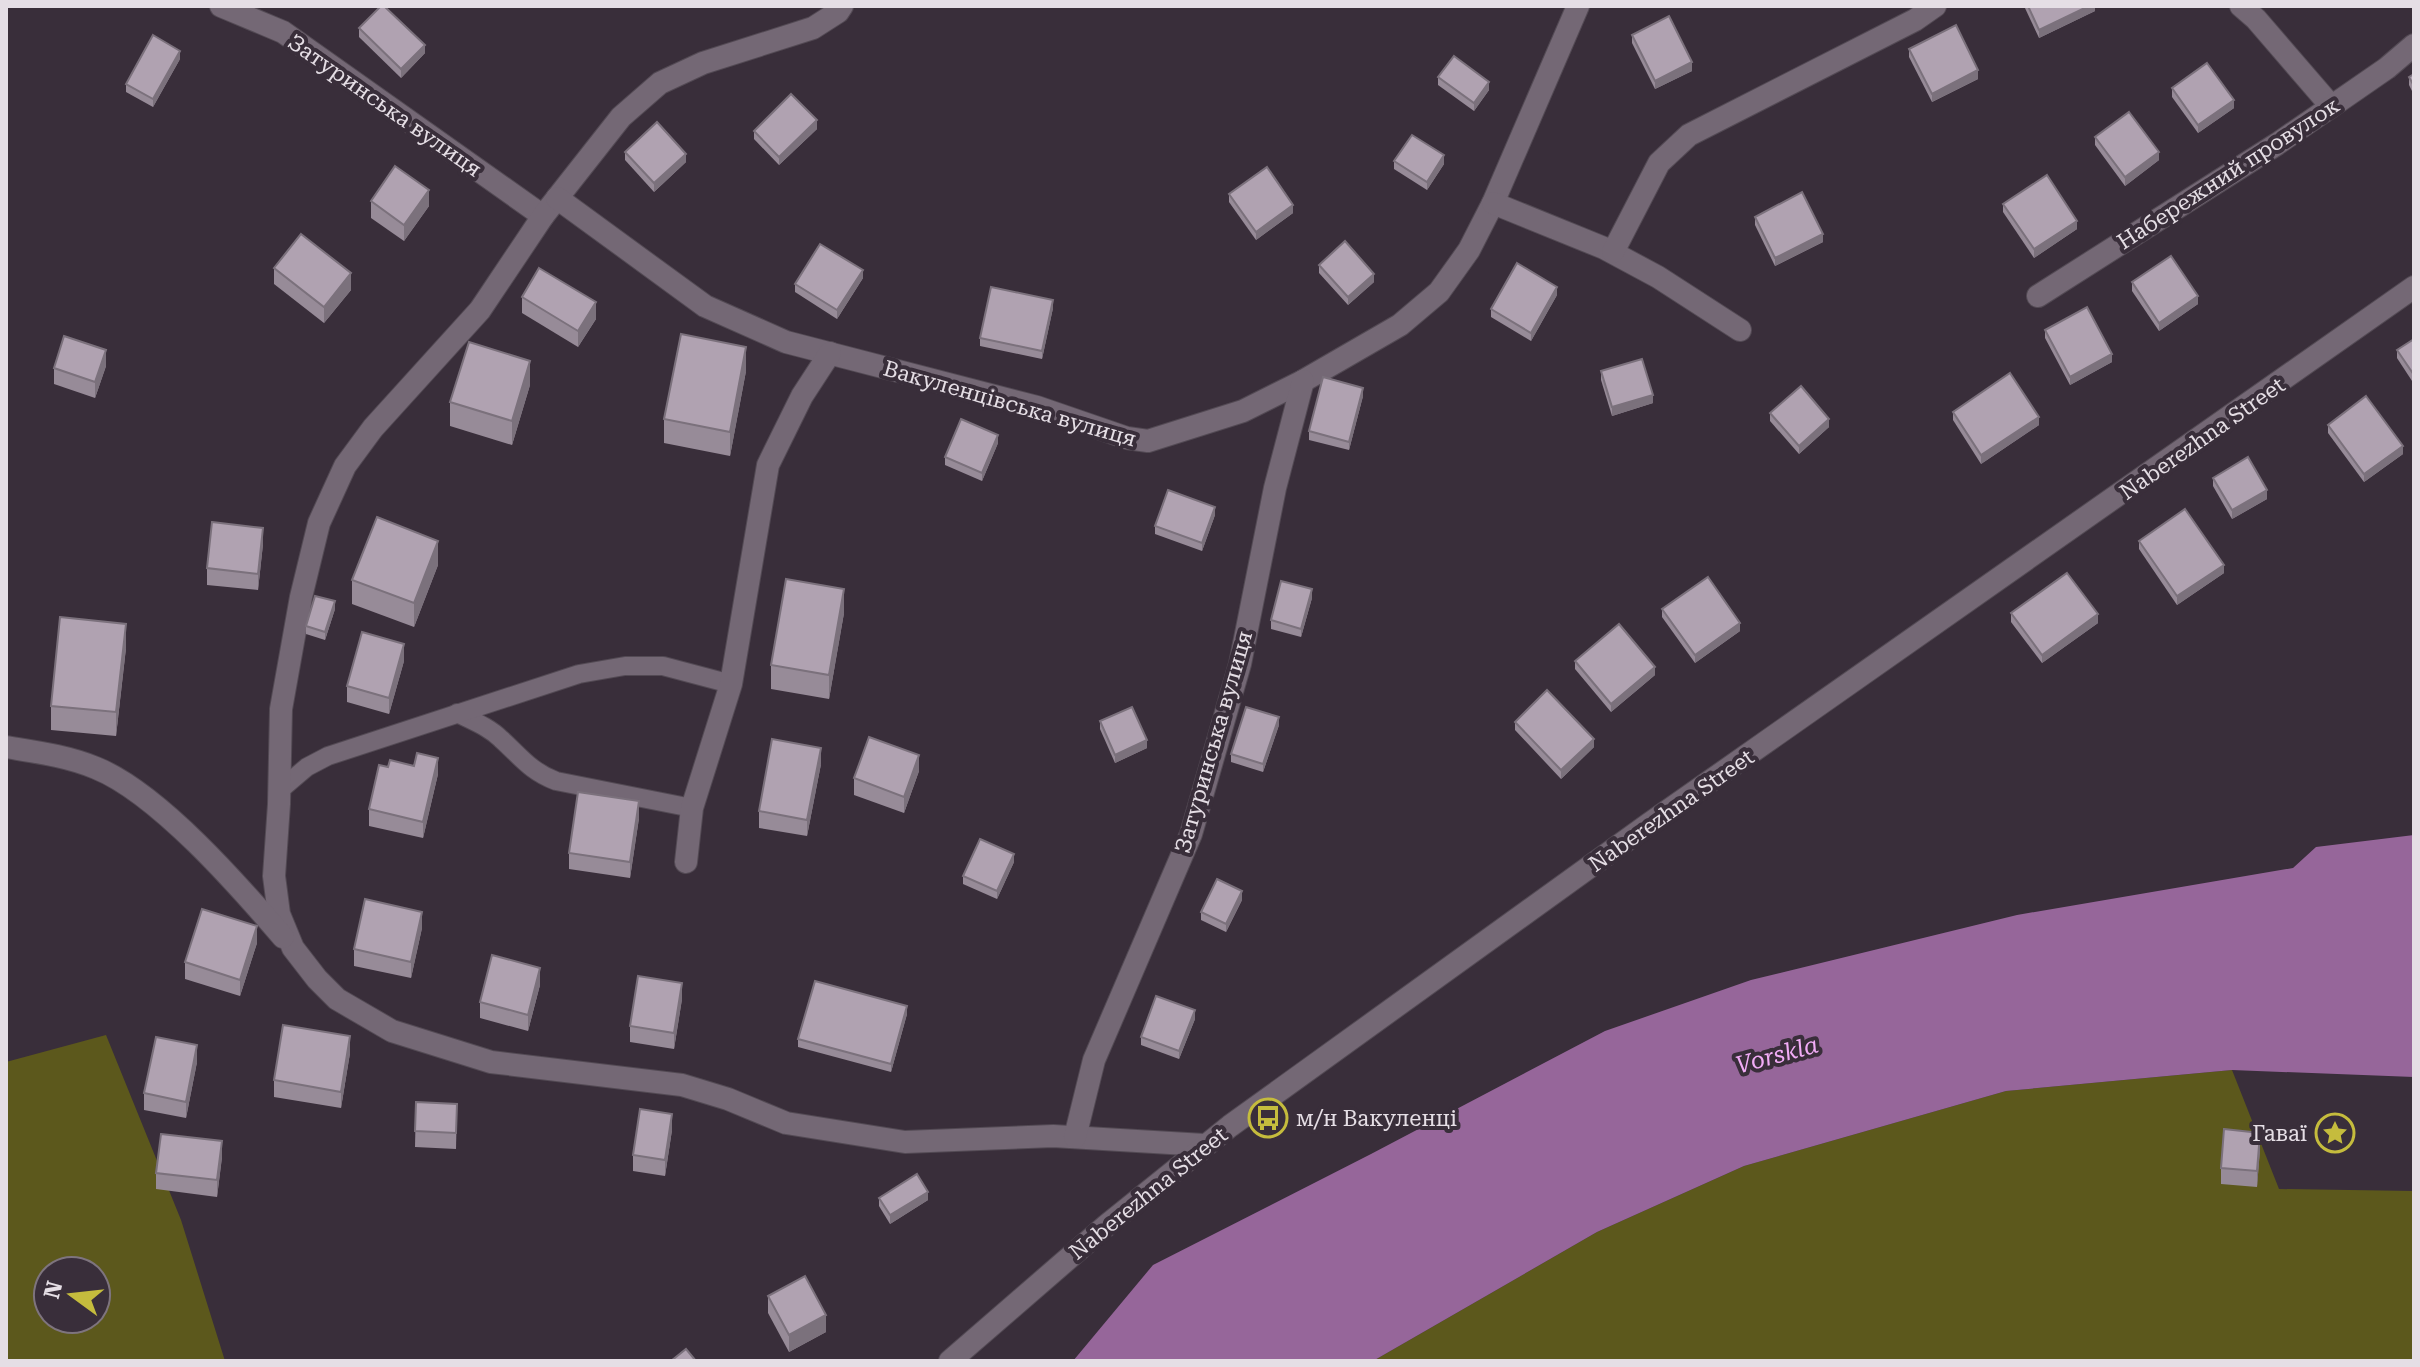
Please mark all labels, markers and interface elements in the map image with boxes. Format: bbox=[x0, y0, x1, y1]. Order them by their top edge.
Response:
street label: Затуринська вулиця bbox=[283, 29, 486, 182]
street label: Набережний провулок bbox=[2113, 92, 2344, 255]
street label: Вакуленцівська вулиця bbox=[881, 355, 1139, 452]
street label: Naberezhna Street bbox=[2115, 372, 2290, 505]
street label: Затуринська вулиця bbox=[1170, 628, 1257, 856]
street label: Naberezhna Street bbox=[1584, 744, 1759, 877]
water label: Vorskla bbox=[1733, 1031, 1821, 1079]
bus stop icon: м/н Вакуленці bbox=[1247, 1097, 1289, 1139]
place label: м/н Вакуленці bbox=[1296, 1106, 1457, 1131]
place icon: Гаваї bbox=[2314, 1112, 2356, 1154]
place label: Гаваї bbox=[2252, 1121, 2307, 1146]
street label: Naberezhna Street bbox=[1064, 1122, 1232, 1265]
north arrow bbox=[32, 1255, 112, 1335]
text: N bbox=[39, 1278, 67, 1301]

